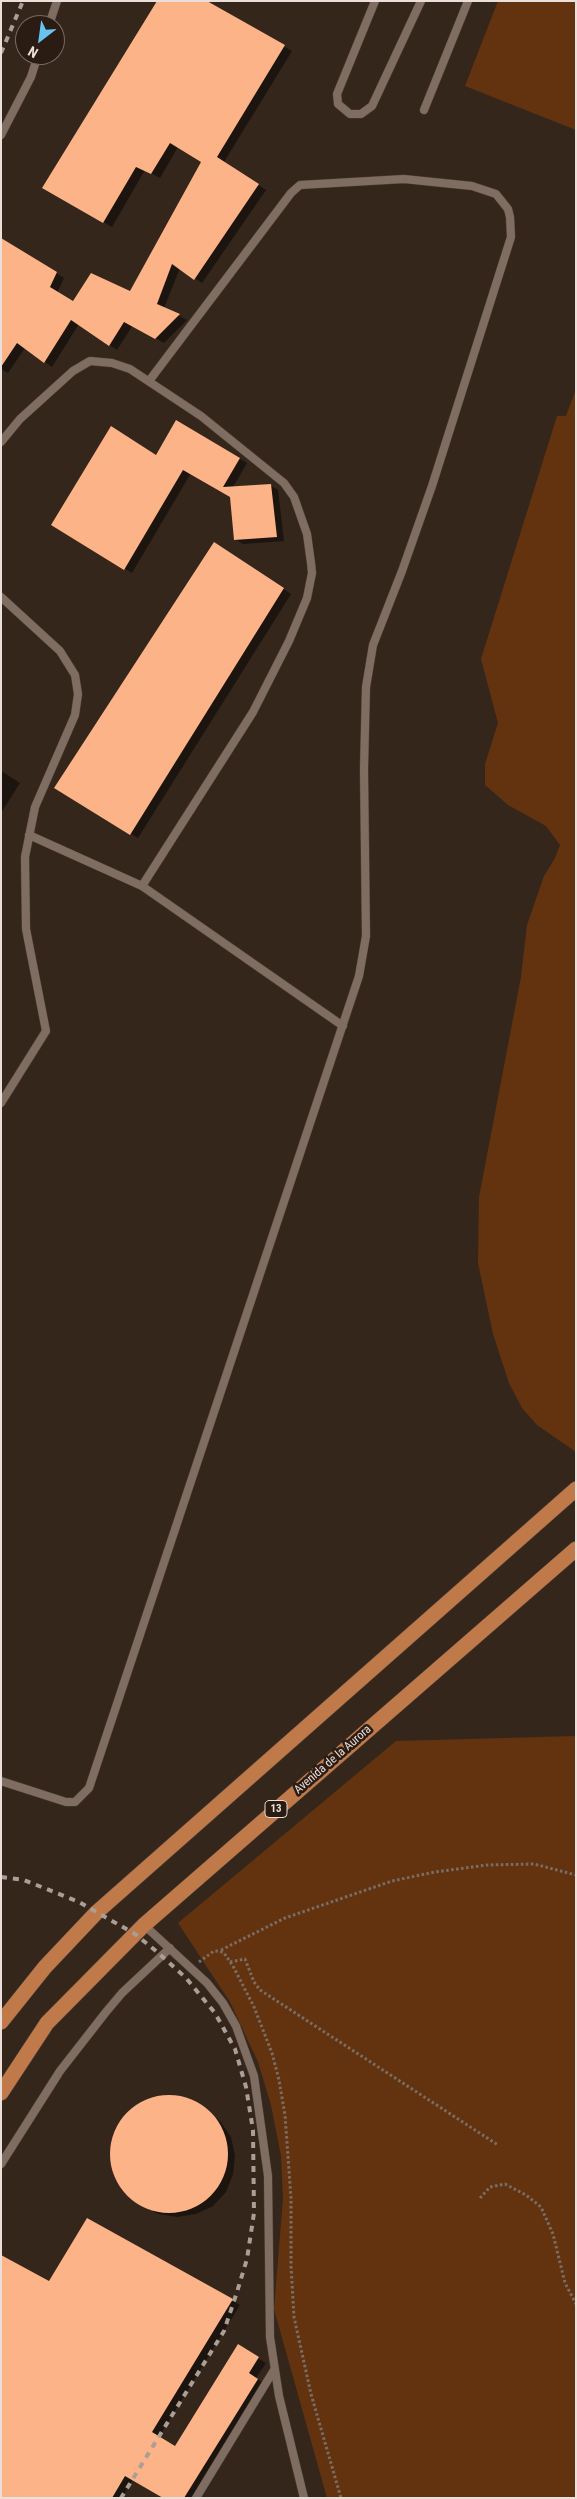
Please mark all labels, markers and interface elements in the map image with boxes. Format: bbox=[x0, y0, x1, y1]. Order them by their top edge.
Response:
north arrow bbox=[15, 15, 65, 65]
text: N bbox=[25, 43, 41, 61]
street label: Avenida de la Aurora bbox=[292, 1723, 374, 1797]
road number: 13 bbox=[265, 1800, 287, 1818]

